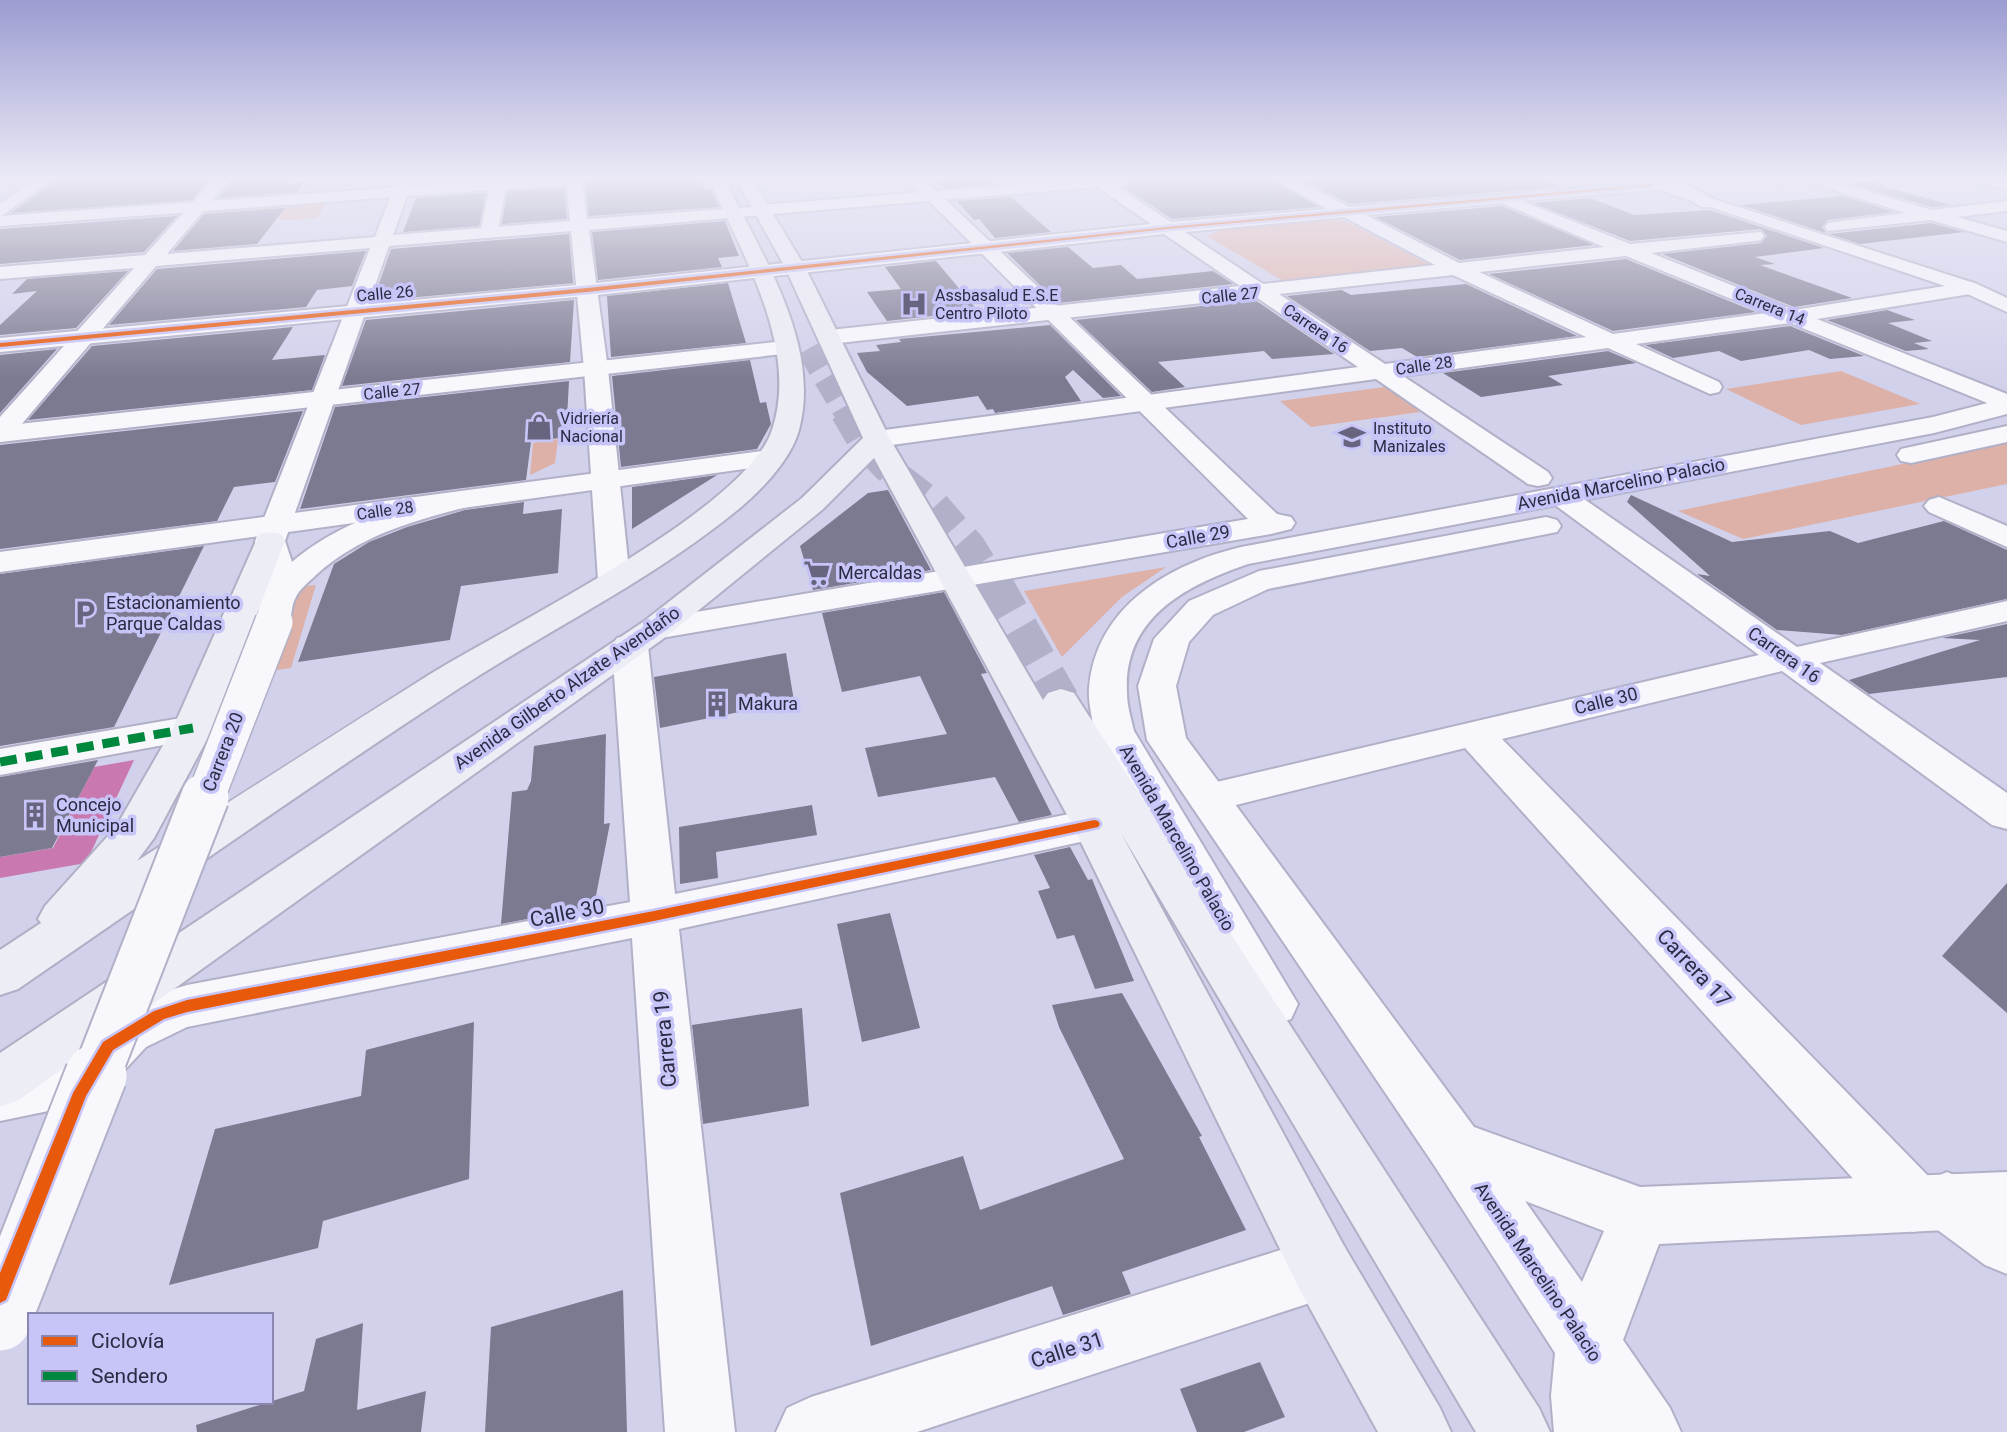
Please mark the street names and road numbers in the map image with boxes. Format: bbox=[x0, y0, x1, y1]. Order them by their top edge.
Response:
street label: Calle 26 bbox=[356, 282, 414, 305]
street label: Calle 27 bbox=[1201, 283, 1260, 308]
street label: Carrera 14 bbox=[1732, 284, 1808, 329]
street label: Carrera 16 bbox=[1280, 300, 1352, 357]
street label: Calle 28 bbox=[1394, 352, 1454, 379]
street label: Calle 27 bbox=[363, 379, 422, 404]
street label: Avenida Marcelino Palacio bbox=[1515, 453, 1727, 514]
street label: Calle 28 bbox=[355, 497, 415, 524]
street label: Calle 29 bbox=[1164, 521, 1232, 552]
street label: Avenida Gilberto Alzate Avendaño bbox=[450, 602, 683, 774]
street label: Carrera 16 bbox=[1744, 622, 1824, 687]
street label: Calle 30 bbox=[1572, 683, 1640, 719]
street label: Carrera 20 bbox=[198, 709, 247, 794]
street label: Avenida Marcelino Palacio bbox=[1116, 741, 1239, 934]
street label: Calle 30 bbox=[528, 894, 606, 932]
street label: Carrera 17 bbox=[1652, 924, 1736, 1012]
street label: Carrera 19 bbox=[649, 990, 681, 1088]
street label: Avenida Marcelino Palacio bbox=[1471, 1178, 1606, 1365]
street label: Calle 31 bbox=[1028, 1327, 1106, 1373]

